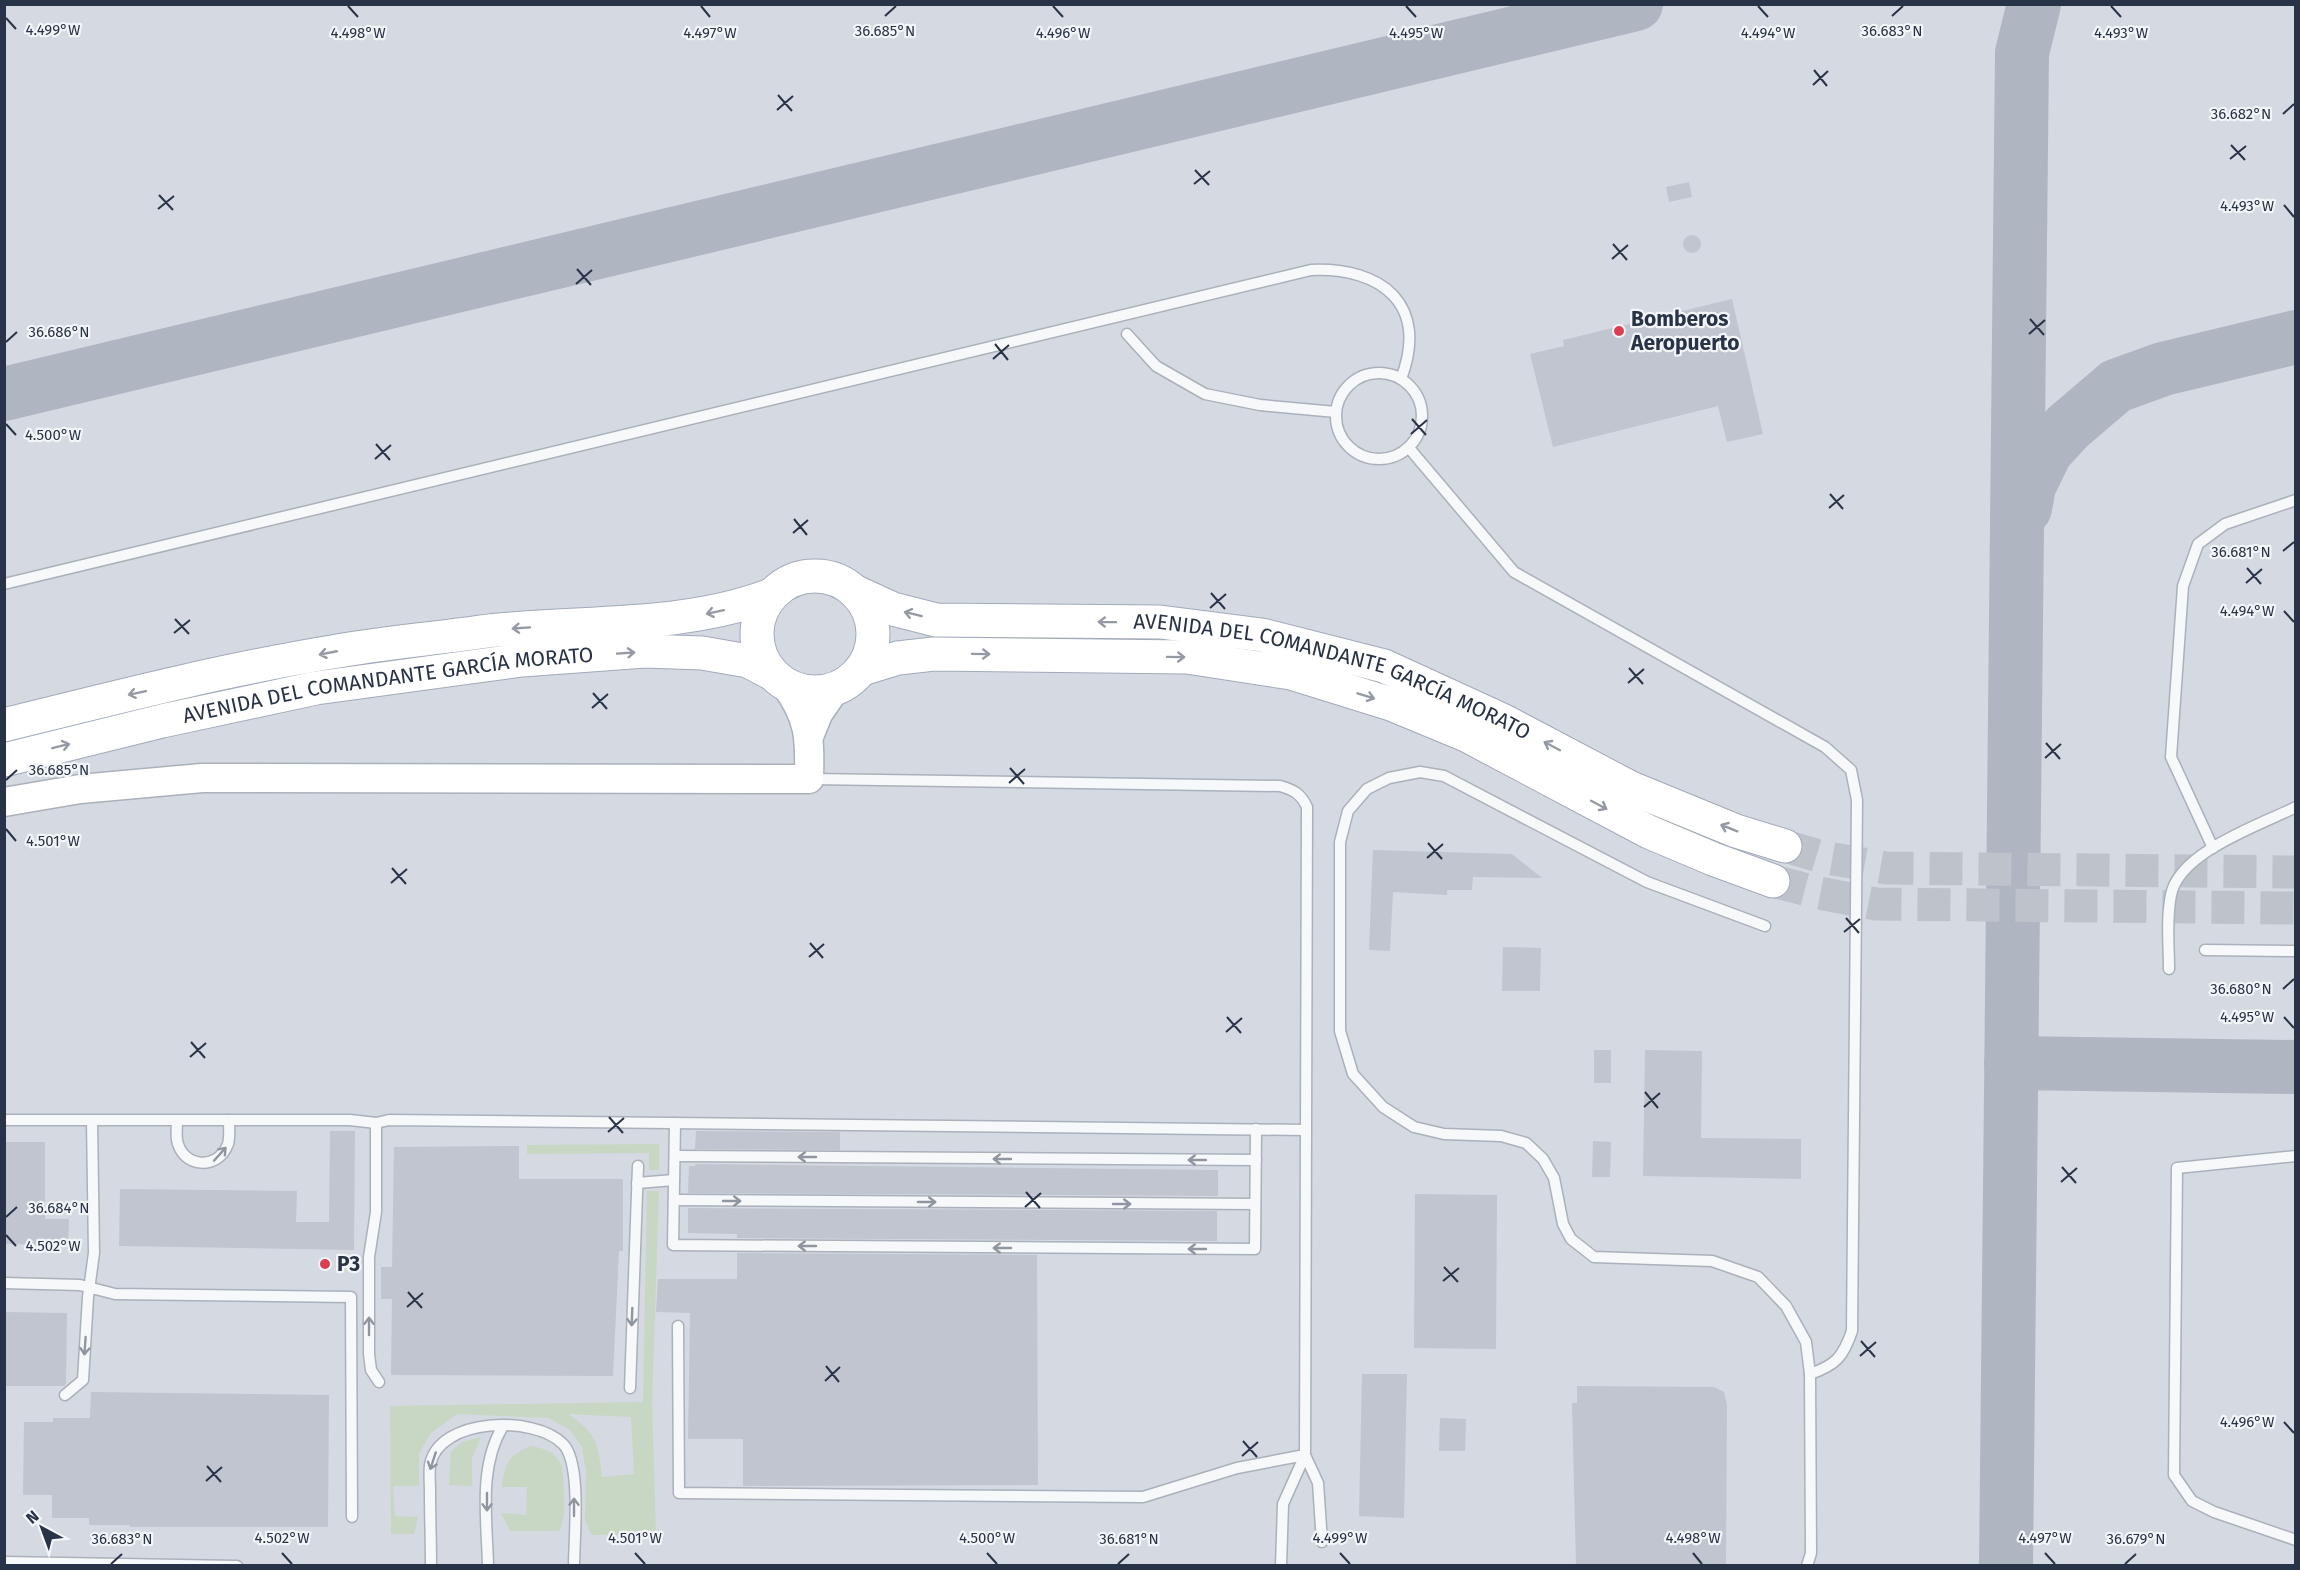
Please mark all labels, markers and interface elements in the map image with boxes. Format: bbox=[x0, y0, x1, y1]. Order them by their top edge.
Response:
text: 4.499°W bbox=[26, 21, 81, 39]
text: 36.685°N bbox=[855, 22, 915, 40]
text: 36.683°N bbox=[1862, 22, 1922, 40]
text: 4.498°W bbox=[330, 24, 386, 42]
text: 4.497°W bbox=[683, 24, 737, 42]
text: 4.496°W bbox=[1036, 24, 1091, 42]
text: 4.495°W bbox=[1389, 24, 1444, 42]
text: 4.494°W bbox=[1741, 24, 1796, 42]
text: 4.493°W bbox=[2094, 24, 2149, 42]
text: 36.682°N bbox=[2211, 105, 2271, 123]
text: 4.493°W bbox=[2220, 197, 2275, 215]
place label: Bomberos Aeropuerto bbox=[1630, 306, 1740, 356]
text: 36.686°N bbox=[28, 323, 90, 341]
marker: Bomberos Aeropuerto bbox=[1612, 324, 1626, 338]
text: 4.500°W bbox=[25, 426, 82, 444]
text: 36.681°N bbox=[2211, 543, 2271, 561]
text: 4.494°W bbox=[2220, 602, 2275, 620]
one-way arrow bbox=[706, 606, 725, 618]
one-way arrow bbox=[904, 608, 923, 620]
street label: AVENIDA DEL COMANDANTE GARCÍA MORATO bbox=[1133, 609, 1535, 746]
one-way arrow bbox=[1098, 616, 1118, 628]
one-way arrow bbox=[511, 622, 531, 633]
street label: AVENIDA DEL COMANDANTE GARCÍA MORATO bbox=[180, 642, 594, 729]
one-way arrow bbox=[615, 647, 635, 658]
one-way arrow bbox=[318, 648, 338, 659]
one-way arrow bbox=[971, 649, 991, 660]
one-way arrow bbox=[1166, 651, 1186, 663]
one-way arrow bbox=[127, 688, 147, 699]
one-way arrow bbox=[1356, 691, 1375, 702]
one-way arrow bbox=[51, 739, 70, 751]
one-way arrow bbox=[1544, 740, 1561, 752]
text: 36.685°N bbox=[29, 761, 89, 779]
one-way arrow bbox=[1590, 800, 1608, 812]
one-way arrow bbox=[1720, 821, 1739, 832]
text: 4.501°W bbox=[26, 832, 81, 850]
text: 36.680°N bbox=[2210, 980, 2272, 998]
text: 4.495°W bbox=[2220, 1008, 2275, 1026]
one-way arrow bbox=[213, 1147, 227, 1162]
one-way arrow bbox=[798, 1151, 818, 1163]
one-way arrow bbox=[993, 1153, 1013, 1165]
one-way arrow bbox=[1188, 1154, 1208, 1166]
one-way arrow bbox=[722, 1195, 742, 1207]
one-way arrow bbox=[917, 1196, 937, 1208]
one-way arrow bbox=[1112, 1198, 1132, 1209]
text: 36.684°N bbox=[28, 1199, 90, 1217]
text: 4.502°W bbox=[25, 1237, 81, 1255]
one-way arrow bbox=[797, 1240, 817, 1252]
one-way arrow bbox=[992, 1242, 1012, 1254]
one-way arrow bbox=[1187, 1243, 1207, 1255]
place label: P3 bbox=[337, 1251, 360, 1277]
marker: P3 bbox=[318, 1257, 332, 1271]
one-way arrow bbox=[627, 1307, 638, 1327]
one-way arrow bbox=[363, 1316, 375, 1336]
one-way arrow bbox=[80, 1335, 91, 1355]
text: 4.496°W bbox=[2220, 1413, 2275, 1431]
one-way arrow bbox=[427, 1451, 438, 1470]
one-way arrow bbox=[481, 1492, 493, 1512]
north arrow bbox=[12, 1498, 72, 1558]
one-way arrow bbox=[568, 1498, 580, 1518]
text: N bbox=[22, 1506, 43, 1528]
text: 4.502°W bbox=[254, 1529, 310, 1547]
text: 4.501°W bbox=[608, 1529, 663, 1547]
text: 4.500°W bbox=[959, 1529, 1016, 1547]
text: 4.499°W bbox=[1313, 1529, 1368, 1547]
text: 4.498°W bbox=[1665, 1529, 1721, 1547]
text: 4.497°W bbox=[2018, 1529, 2072, 1547]
text: 36.683°N bbox=[92, 1530, 152, 1548]
text: 36.681°N bbox=[1099, 1530, 1159, 1548]
text: 36.679°N bbox=[2107, 1530, 2165, 1548]

